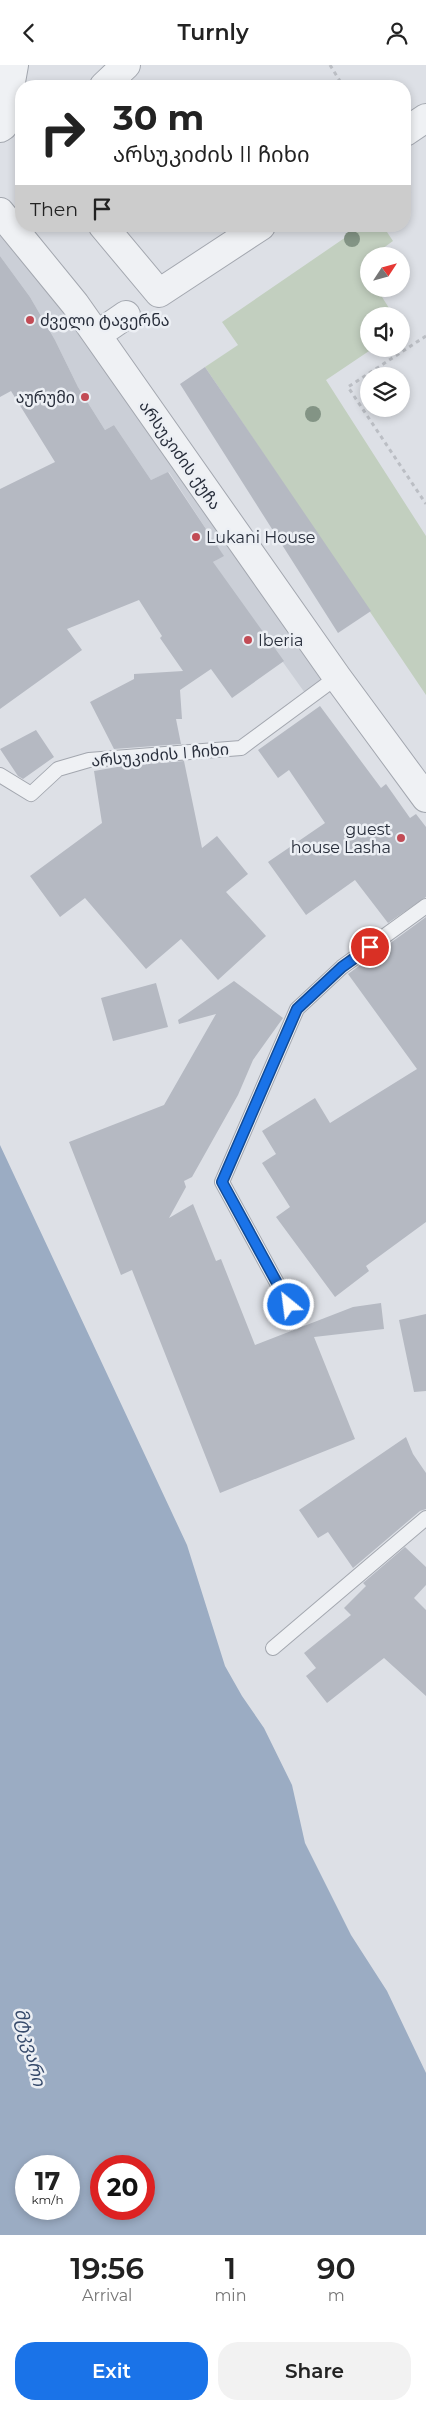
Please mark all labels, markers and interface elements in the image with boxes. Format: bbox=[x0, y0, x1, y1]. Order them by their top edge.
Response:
icon: back bbox=[15, 19, 43, 47]
text: Turnly bbox=[177, 19, 249, 46]
icon: person bbox=[383, 19, 411, 47]
text: 30 m bbox=[113, 96, 204, 139]
icon: right bbox=[30, 100, 95, 165]
text: არსუკიძის II ჩიხი bbox=[113, 141, 310, 168]
icon: arrive bbox=[88, 195, 116, 223]
text: Then bbox=[30, 198, 78, 221]
north arrow bbox=[360, 247, 410, 297]
map controls bbox=[360, 247, 410, 417]
button: sound bbox=[360, 307, 410, 357]
place label: ძველი ტავერნა bbox=[40, 311, 170, 331]
marker: ძველი ტავერნა bbox=[24, 314, 36, 326]
button: layers bbox=[360, 367, 410, 417]
place label: აურუმი bbox=[16, 388, 75, 407]
marker: აურუმი bbox=[79, 391, 91, 403]
street label: არსუკიძის ქუჩა bbox=[135, 397, 225, 513]
place label: Lukani House bbox=[206, 528, 315, 547]
marker: Lukani House bbox=[190, 531, 202, 543]
place label: Iberia bbox=[258, 631, 303, 650]
marker: Iberia bbox=[242, 634, 254, 646]
street label: არსუკიძის I ჩიხი bbox=[90, 740, 230, 770]
place label: guest house Lasha bbox=[291, 820, 391, 857]
marker: guest house Lasha bbox=[395, 832, 407, 844]
pin bbox=[349, 926, 391, 968]
icon: arrive bbox=[356, 933, 384, 961]
position arrow bbox=[262, 1278, 314, 1330]
water label: მტკვარი bbox=[10, 2006, 50, 2089]
speed limit sign: 20 bbox=[90, 2155, 155, 2220]
text: 17 bbox=[35, 2166, 60, 2196]
text: km/h bbox=[31, 2192, 64, 2207]
text: 19:56 bbox=[70, 2250, 144, 2287]
text: 1 bbox=[225, 2250, 236, 2287]
text: 90 bbox=[317, 2250, 356, 2287]
text: Arrival bbox=[82, 2286, 132, 2305]
text: min bbox=[214, 2286, 247, 2305]
text: m bbox=[328, 2286, 345, 2305]
button: Exit bbox=[15, 2342, 208, 2400]
button: Share bbox=[218, 2342, 411, 2400]

